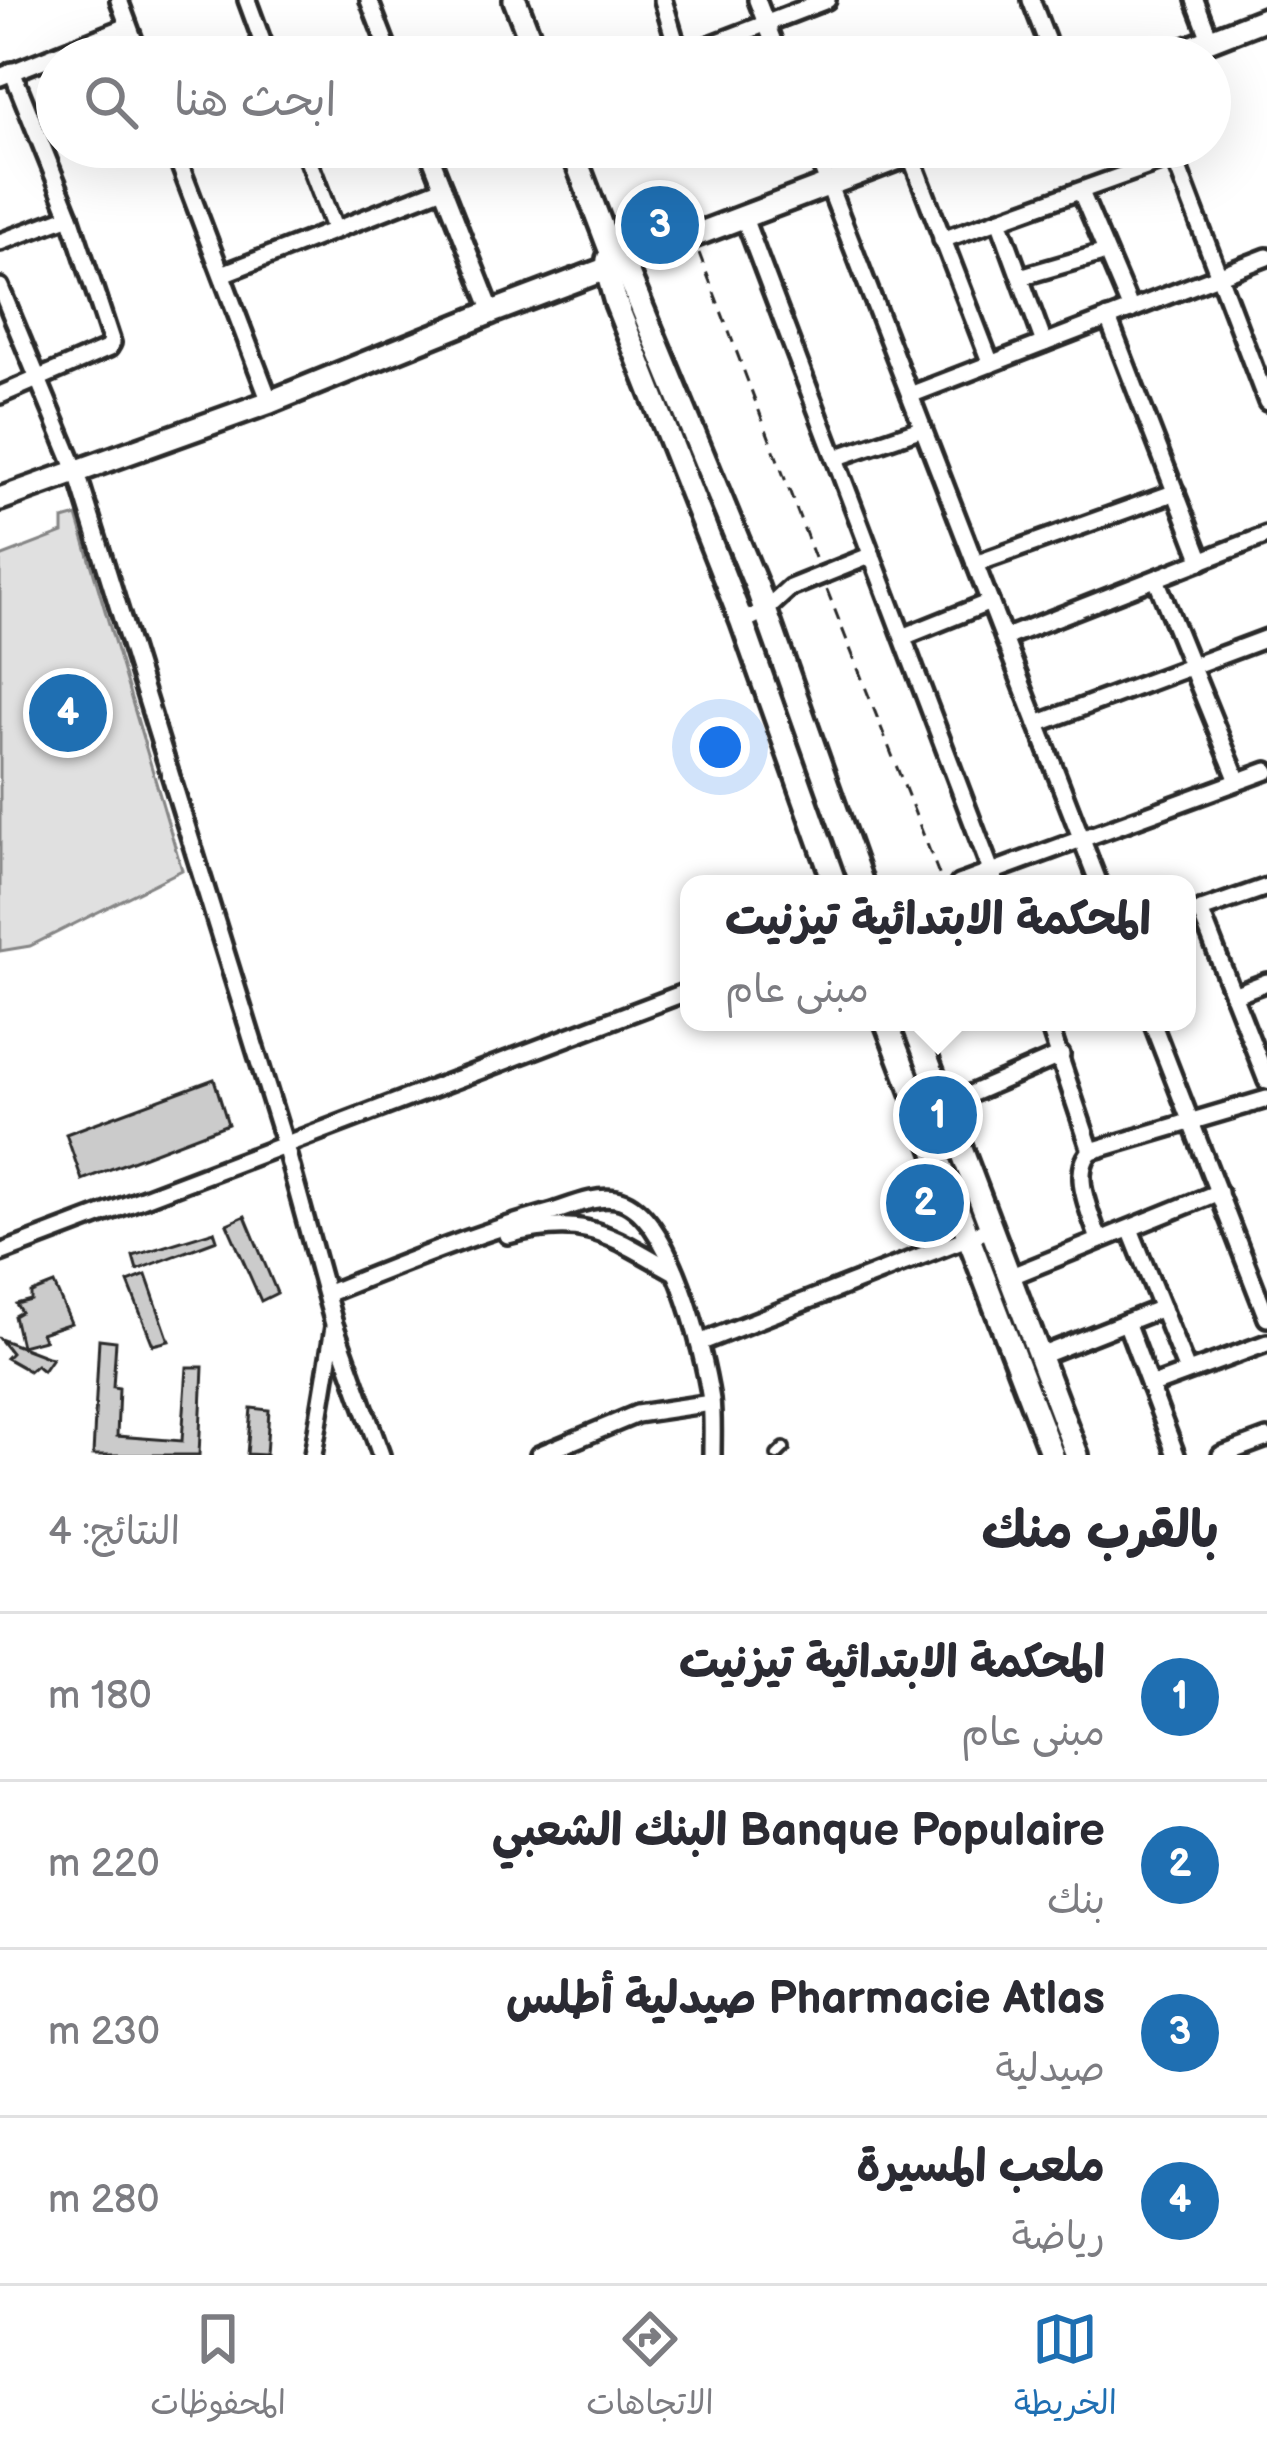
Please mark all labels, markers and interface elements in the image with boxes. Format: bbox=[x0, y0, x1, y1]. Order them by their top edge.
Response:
search box bbox=[36, 36, 1231, 168]
icon: search bbox=[78, 69, 144, 135]
text: ابحث هنا bbox=[174, 74, 337, 129]
pin: 3 bbox=[621, 180, 699, 270]
pin: 4 bbox=[29, 668, 107, 758]
your location bbox=[690, 717, 750, 777]
popup bbox=[680, 875, 1196, 1031]
text: المحكمة الابتدائية تيزنيت bbox=[725, 893, 1151, 948]
text: مبنى عام bbox=[725, 967, 869, 1014]
pin: 1 bbox=[899, 1070, 977, 1160]
pin: 2 bbox=[886, 1158, 964, 1248]
text: بالقرب منك bbox=[982, 1501, 1219, 1562]
text: النتائج: 4 bbox=[48, 1509, 180, 1556]
text: المحكمة الابتدائية تيزنيت bbox=[679, 1636, 1105, 1691]
text: 180 m bbox=[48, 1673, 152, 1720]
text: 1 bbox=[1172, 1673, 1188, 1720]
text: مبنى عام bbox=[961, 1710, 1105, 1757]
text: Banque Populaire البنك الشعبي bbox=[492, 1804, 1105, 1859]
text: 220 m bbox=[48, 1841, 160, 1888]
text: 2 bbox=[1168, 1841, 1192, 1888]
text: بنك bbox=[1047, 1878, 1105, 1925]
text: Pharmacie Atlas صيدلية أطلس bbox=[506, 1972, 1105, 2027]
text: 230 m bbox=[48, 2009, 160, 2056]
text: 3 bbox=[1169, 2009, 1191, 2056]
text: صيدلية bbox=[995, 2046, 1105, 2093]
text: ملعب المسيرة bbox=[856, 2140, 1105, 2195]
text: 280 m bbox=[48, 2177, 159, 2224]
text: 4 bbox=[1169, 2177, 1192, 2224]
text: رياضة bbox=[1012, 2214, 1105, 2261]
tab: المحفوظات bbox=[150, 2306, 286, 2432]
tab: الاتجاهات bbox=[586, 2306, 714, 2432]
tab: الخريطة bbox=[1014, 2306, 1117, 2432]

